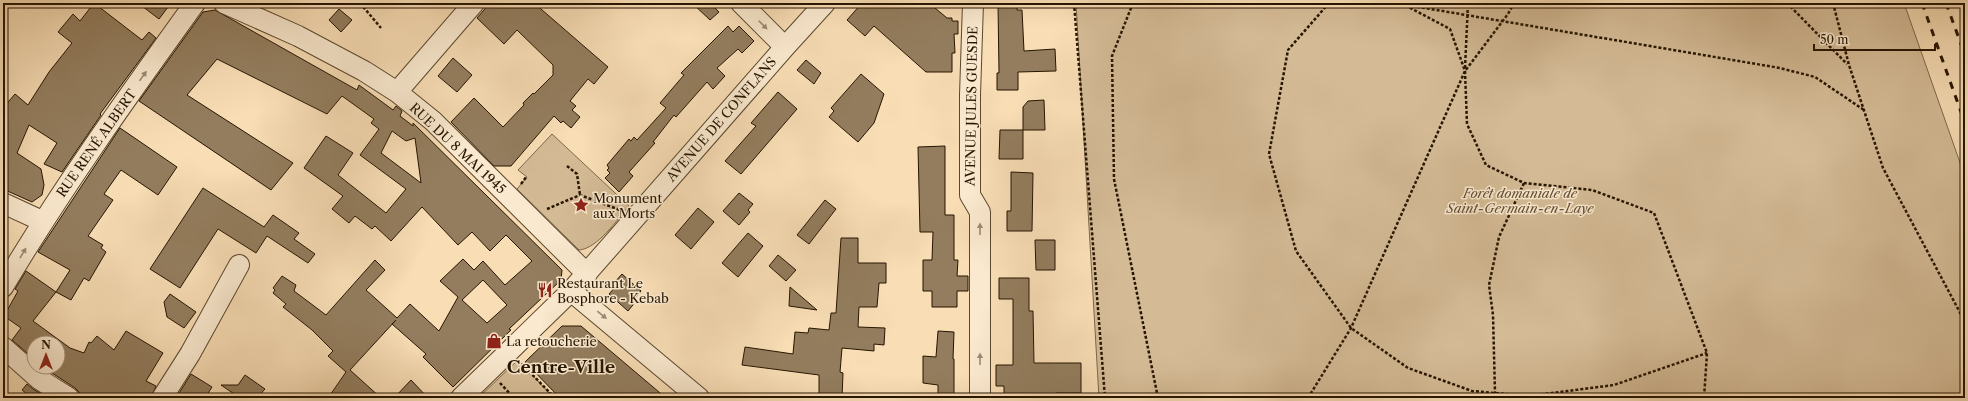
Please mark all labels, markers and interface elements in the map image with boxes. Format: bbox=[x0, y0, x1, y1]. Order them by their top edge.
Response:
one-way arrow bbox=[758, 20, 768, 30]
street label: AVENUE JULES GUESDE bbox=[962, 26, 980, 187]
scale bar bbox=[1814, 26, 1935, 52]
text: 50 m bbox=[1820, 32, 1849, 47]
street label: AVENUE DE CONFLANS bbox=[662, 53, 779, 185]
one-way arrow bbox=[138, 70, 147, 81]
street label: RUE RENÉ ALBERT bbox=[53, 86, 139, 200]
street label: RUE DU 8 MAI 1945 bbox=[407, 99, 509, 197]
park label: Forêt domaniale de Saint-Germain-en-Laye bbox=[1445, 185, 1594, 216]
place label: Monument aux Morts bbox=[593, 190, 662, 221]
place icon: Monument aux Morts bbox=[572, 196, 590, 214]
one-way arrow bbox=[977, 222, 983, 235]
one-way arrow bbox=[19, 248, 27, 258]
place label: Restaurant Le Bosphore - Kebab bbox=[557, 275, 669, 306]
restaurant icon: Restaurant Le Bosphore - Kebab bbox=[536, 281, 554, 299]
one-way arrow bbox=[596, 311, 607, 320]
shop icon: La retoucherie bbox=[485, 332, 503, 350]
place label: La retoucherie bbox=[506, 333, 597, 349]
north arrow bbox=[26, 335, 66, 375]
text: N bbox=[41, 338, 51, 352]
one-way arrow bbox=[977, 352, 983, 365]
district label: Centre-Ville bbox=[507, 357, 615, 377]

